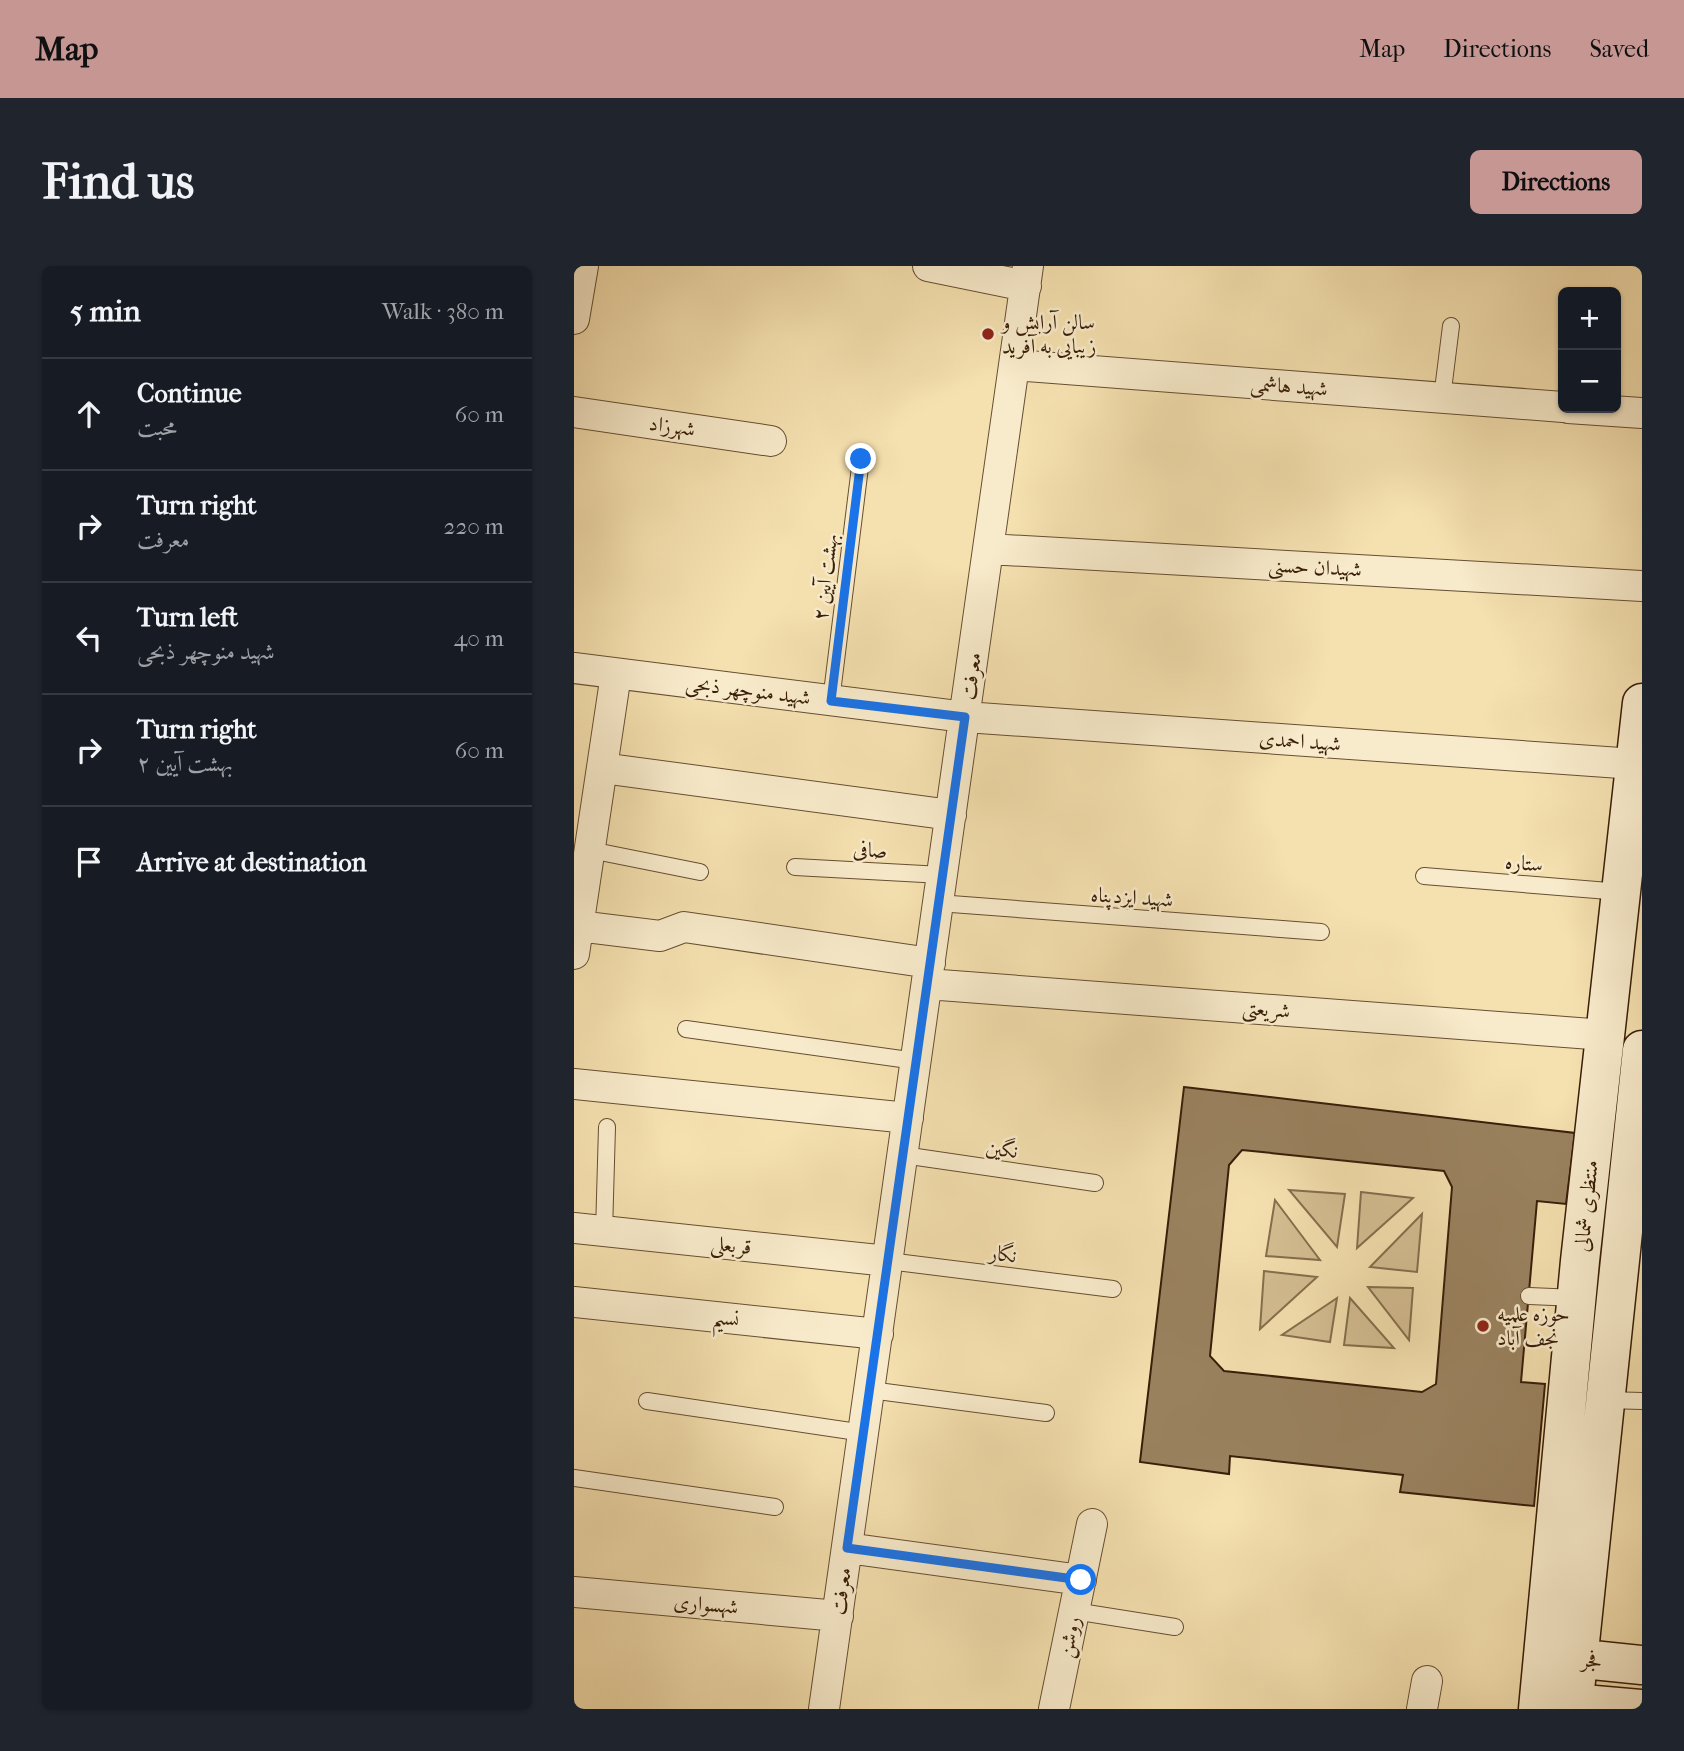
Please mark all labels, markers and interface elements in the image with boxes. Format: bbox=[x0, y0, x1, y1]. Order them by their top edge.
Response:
text: Map bbox=[35, 30, 98, 69]
text: Map bbox=[1359, 35, 1405, 63]
text: Directions bbox=[1443, 35, 1551, 63]
text: Saved bbox=[1589, 35, 1649, 63]
button: Directions bbox=[1470, 150, 1642, 214]
text: Find us bbox=[42, 153, 194, 211]
map controls bbox=[1558, 287, 1621, 413]
button: + bbox=[1558, 287, 1621, 350]
text: 5 min bbox=[70, 294, 141, 329]
text: Walk · 380 m bbox=[382, 298, 504, 325]
place label: سالن آرایش و زیبایی به آفرید bbox=[1000, 309, 1096, 360]
marker: سالن آرایش و زیبایی به آفرید bbox=[980, 326, 996, 342]
button: − bbox=[1558, 350, 1621, 413]
street label: شهید هاشمی bbox=[1249, 371, 1329, 403]
text: Continue bbox=[137, 378, 242, 409]
icon: ahead bbox=[70, 395, 108, 433]
text: 60 m bbox=[455, 401, 504, 428]
street label: شهرزاد bbox=[647, 411, 697, 443]
text: محبت bbox=[137, 414, 177, 441]
route end bbox=[845, 443, 876, 474]
text: Turn right bbox=[137, 490, 257, 521]
icon: right bbox=[70, 507, 108, 545]
text: 220 m bbox=[444, 513, 504, 540]
text: معرفت bbox=[137, 526, 189, 553]
street label: بهشت آیین ۲ bbox=[807, 532, 844, 622]
street label: شهیدان حسنی bbox=[1267, 553, 1363, 584]
text: Turn left bbox=[137, 602, 238, 633]
icon: left bbox=[70, 619, 108, 657]
text: 40 m bbox=[454, 625, 504, 652]
text: شهید منوچهر ذبحی bbox=[137, 638, 275, 665]
street label: معرفت bbox=[956, 651, 987, 701]
street label: شهید منوچهر ذبحی bbox=[684, 670, 812, 712]
text: Turn right bbox=[137, 714, 257, 745]
street label: شهید احمدی bbox=[1258, 726, 1342, 758]
icon: right bbox=[70, 731, 108, 769]
text: 60 m bbox=[455, 737, 504, 764]
text: بهشت آیین ۲ bbox=[137, 750, 233, 777]
street label: صافی bbox=[852, 837, 888, 863]
icon: arrive bbox=[70, 843, 108, 881]
text: Arrive at destination bbox=[137, 847, 367, 878]
street label: ستاره bbox=[1504, 849, 1544, 877]
street label: شهید ایزدپناه bbox=[1090, 882, 1174, 915]
street label: شریعتی bbox=[1241, 995, 1291, 1026]
street label: نگین bbox=[984, 1134, 1020, 1163]
street label: منتظری شمالی bbox=[1569, 1159, 1604, 1253]
street label: قربعلی bbox=[709, 1231, 753, 1263]
street label: نگار bbox=[986, 1239, 1018, 1268]
place label: حوزه علمیه نجف آباد bbox=[1497, 1302, 1570, 1351]
street label: نسیم bbox=[711, 1305, 741, 1340]
marker: حوزه علمیه نجف آباد bbox=[1475, 1318, 1491, 1334]
route start bbox=[1065, 1564, 1096, 1595]
street label: معرفت bbox=[826, 1566, 857, 1616]
street label: شهسواری bbox=[672, 1589, 739, 1621]
street label: روشن bbox=[1053, 1614, 1087, 1660]
street label: فجر bbox=[1578, 1647, 1603, 1674]

